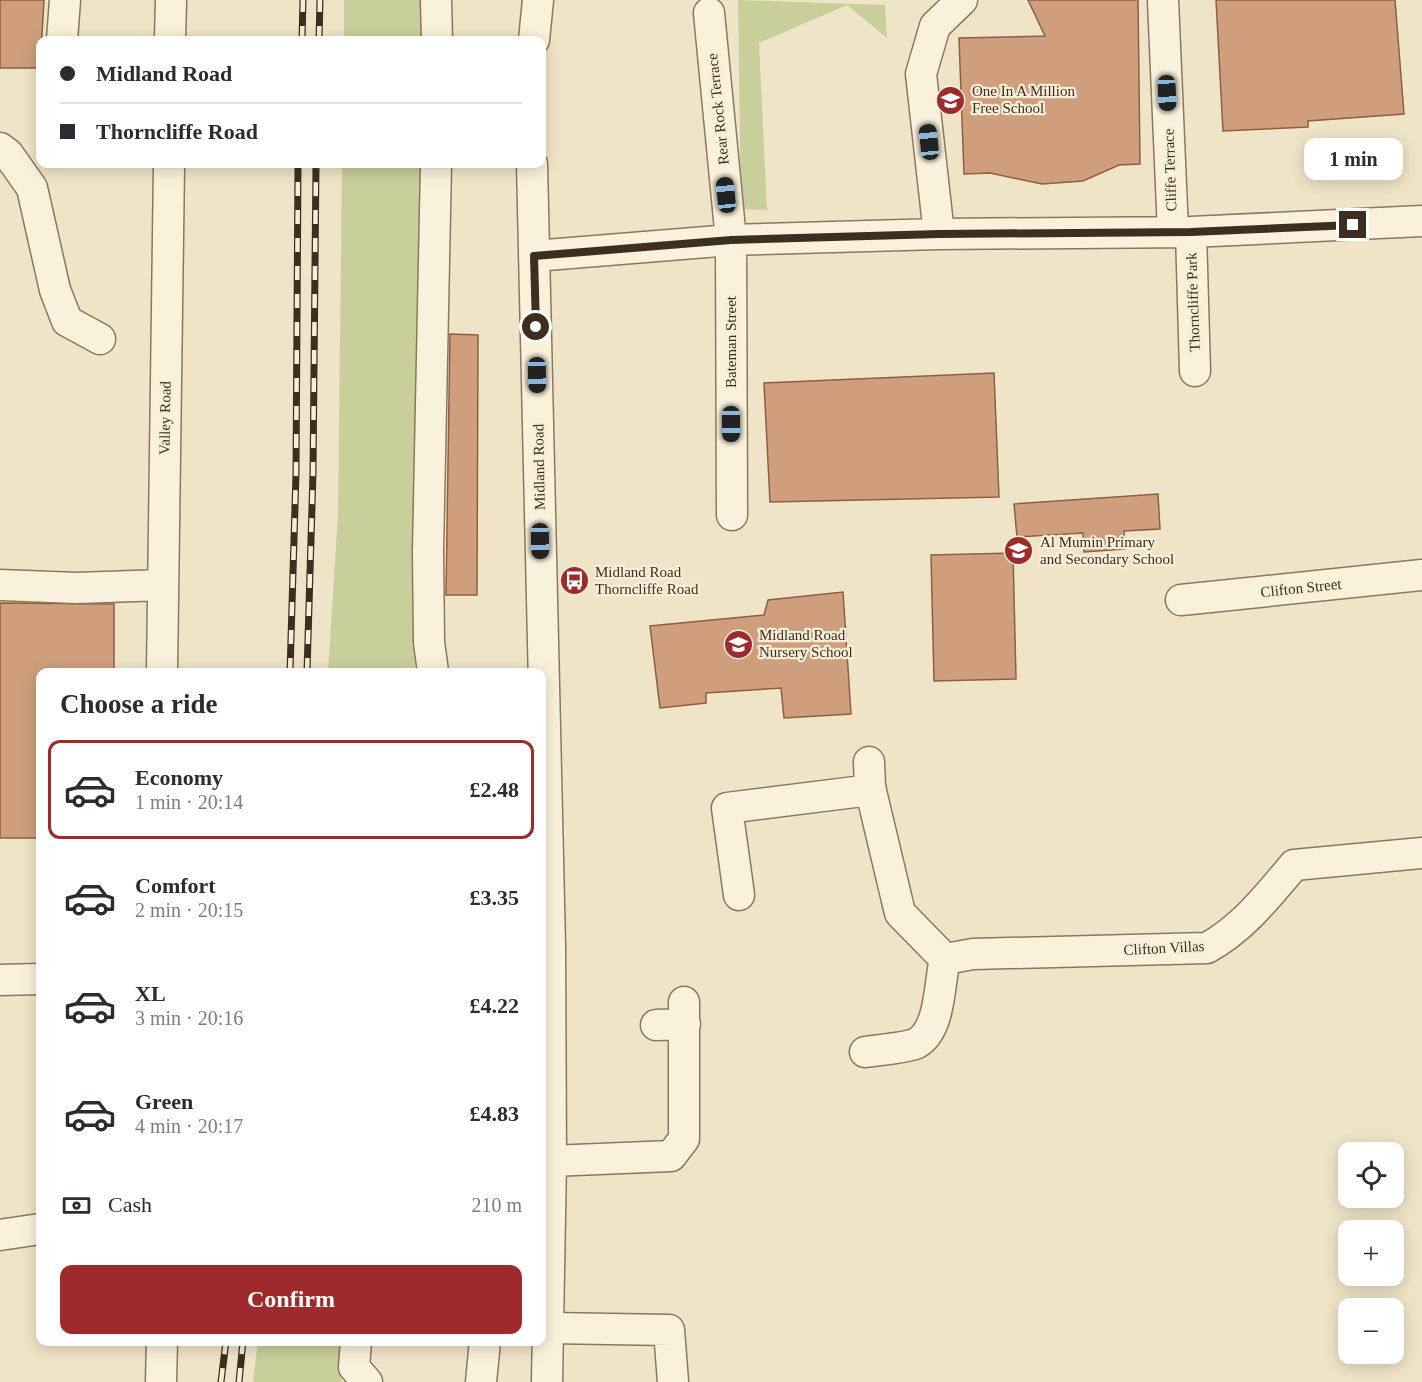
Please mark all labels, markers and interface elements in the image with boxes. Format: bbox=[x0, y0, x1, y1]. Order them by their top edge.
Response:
street label: Rear Rock Terrace bbox=[704, 52, 732, 166]
text: Midland Road bbox=[96, 61, 232, 86]
car bbox=[1157, 75, 1177, 111]
place label: One In A Million Free School bbox=[972, 83, 1075, 116]
school or university icon: One In A Million Free School bbox=[935, 84, 967, 116]
text: Thorncliffe Road bbox=[96, 119, 258, 144]
car bbox=[918, 123, 940, 161]
street label: Cliffe Terrace bbox=[1161, 128, 1179, 212]
callout: 1 min bbox=[1304, 138, 1402, 180]
text: 1 min bbox=[1329, 148, 1378, 170]
car bbox=[715, 176, 737, 214]
route end bbox=[1339, 211, 1366, 238]
street label: Thorncliffe Park bbox=[1183, 252, 1203, 352]
street label: Bateman Street bbox=[723, 295, 739, 388]
route start bbox=[522, 313, 549, 340]
car bbox=[528, 357, 546, 393]
street label: Valley Road bbox=[156, 381, 174, 455]
car bbox=[722, 406, 740, 442]
street label: Midland Road bbox=[530, 423, 548, 510]
car bbox=[531, 523, 549, 559]
place label: Al Mumin Primary and Secondary School bbox=[1040, 534, 1174, 567]
school or university icon: Al Mumin Primary and Secondary School bbox=[1003, 535, 1035, 567]
place label: Midland Road Thorncliffe Road bbox=[595, 564, 699, 597]
bus stop icon: Midland Road Thorncliffe Road bbox=[558, 565, 590, 597]
street label: Clifton Street bbox=[1260, 576, 1343, 600]
place label: Midland Road Nursery School bbox=[759, 627, 853, 660]
school or university icon: Midland Road Nursery School bbox=[722, 628, 754, 660]
text: Choose a ride bbox=[60, 689, 218, 719]
icon: car bbox=[63, 763, 117, 817]
text: Economy bbox=[135, 765, 223, 790]
text: £2.48 bbox=[470, 777, 519, 802]
text: 1 min · 20:14 bbox=[135, 791, 243, 813]
icon: car bbox=[63, 871, 117, 925]
text: Comfort bbox=[135, 873, 216, 898]
text: £3.35 bbox=[470, 885, 519, 910]
text: 2 min · 20:15 bbox=[135, 899, 243, 921]
street label: Clifton Villas bbox=[1123, 938, 1205, 958]
icon: car bbox=[63, 979, 117, 1033]
text: XL bbox=[135, 981, 166, 1006]
text: £4.22 bbox=[470, 993, 519, 1018]
text: 3 min · 20:16 bbox=[135, 1007, 243, 1029]
icon: car bbox=[63, 1087, 117, 1141]
text: Green bbox=[135, 1089, 193, 1114]
text: £4.83 bbox=[470, 1101, 519, 1126]
text: 4 min · 20:17 bbox=[135, 1115, 243, 1137]
map controls bbox=[1338, 1142, 1404, 1364]
button: locate bbox=[1338, 1142, 1404, 1208]
icon: cash bbox=[60, 1189, 93, 1222]
text: Cash bbox=[108, 1192, 152, 1217]
text: 210 m bbox=[471, 1194, 522, 1216]
button: + bbox=[1338, 1220, 1404, 1286]
button: Confirm bbox=[60, 1265, 522, 1334]
button: − bbox=[1338, 1298, 1404, 1364]

